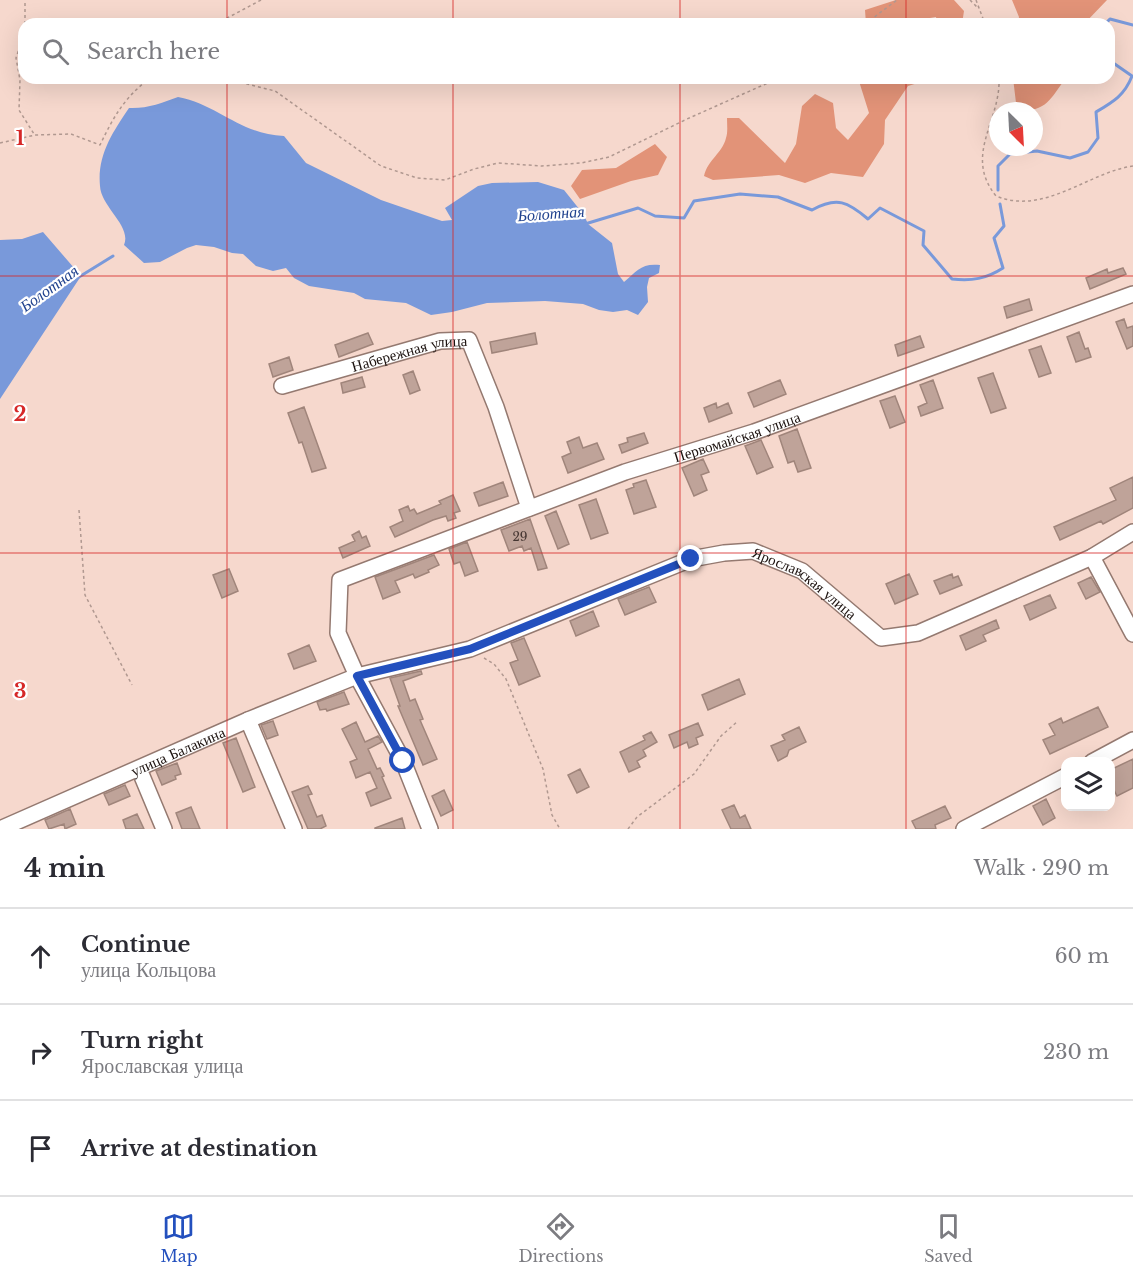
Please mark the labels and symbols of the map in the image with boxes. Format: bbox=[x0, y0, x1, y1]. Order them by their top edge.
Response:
north arrow bbox=[989, 102, 1043, 156]
text: 1 bbox=[16, 126, 25, 150]
water label: Болотная bbox=[516, 201, 585, 225]
water label: Болотная bbox=[15, 260, 82, 316]
street label: Набережная улица bbox=[349, 331, 468, 375]
text: 2 bbox=[13, 402, 27, 426]
street label: Первомайская улица bbox=[671, 406, 803, 466]
house number: 29 bbox=[512, 529, 528, 544]
street label: Ярославская улица bbox=[750, 542, 861, 623]
route end bbox=[677, 545, 703, 571]
text: 3 bbox=[14, 679, 26, 703]
street label: улица Балакина bbox=[128, 722, 228, 780]
route start bbox=[389, 747, 415, 773]

